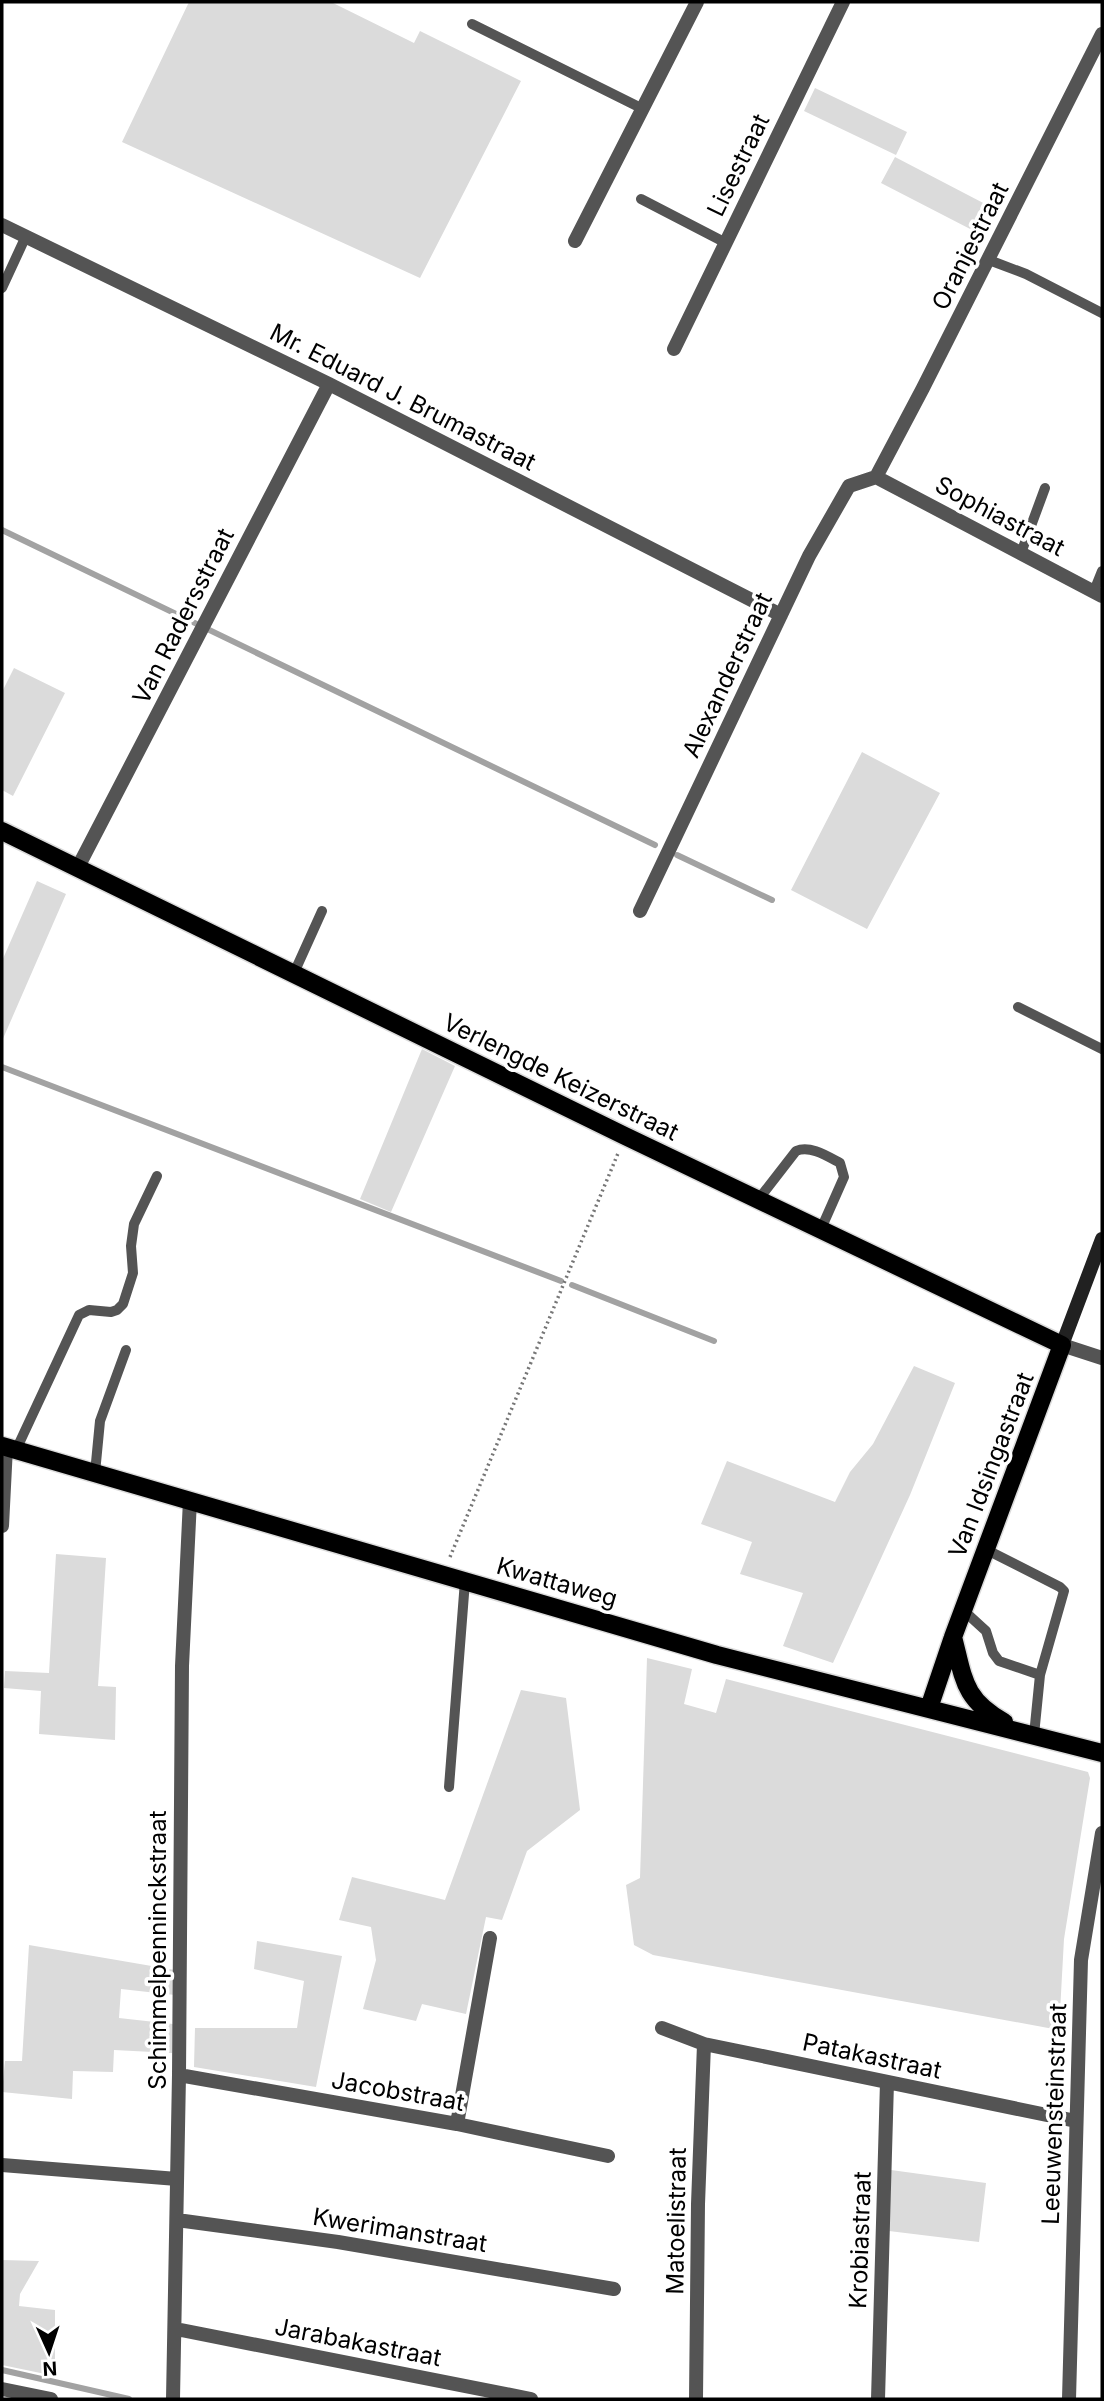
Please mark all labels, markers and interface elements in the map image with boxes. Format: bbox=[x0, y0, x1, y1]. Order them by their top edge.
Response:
street label: Lisestraat bbox=[701, 109, 775, 221]
street label: Oranjestraat bbox=[925, 177, 1015, 315]
street label: Mr. Eduard J. Brumastraat bbox=[265, 317, 541, 477]
street label: Sophiastraat bbox=[930, 470, 1070, 562]
street label: Van Radersstraat bbox=[126, 523, 240, 709]
street label: Alexanderstraat bbox=[676, 588, 778, 762]
street label: Verlengde Keizerstraat bbox=[439, 1007, 684, 1147]
street label: Van Idsingastraat bbox=[942, 1368, 1040, 1562]
street label: Kwattaweg bbox=[493, 1551, 621, 1613]
street label: Schimmelpenninckstraat bbox=[143, 1810, 172, 2090]
street label: Leeuwensteinstraat bbox=[1036, 2003, 1072, 2225]
street label: Patakastraat bbox=[800, 2027, 944, 2085]
street label: Jacobstraat bbox=[329, 2065, 467, 2117]
street label: Matoelistraat bbox=[660, 2147, 692, 2295]
street label: Krobiastraat bbox=[843, 2171, 877, 2309]
street label: Kwerimanstraat bbox=[311, 2202, 489, 2258]
street label: Jarabakastraat bbox=[272, 2312, 444, 2372]
north arrow bbox=[14, 2317, 84, 2387]
text: N bbox=[42, 2357, 58, 2380]

